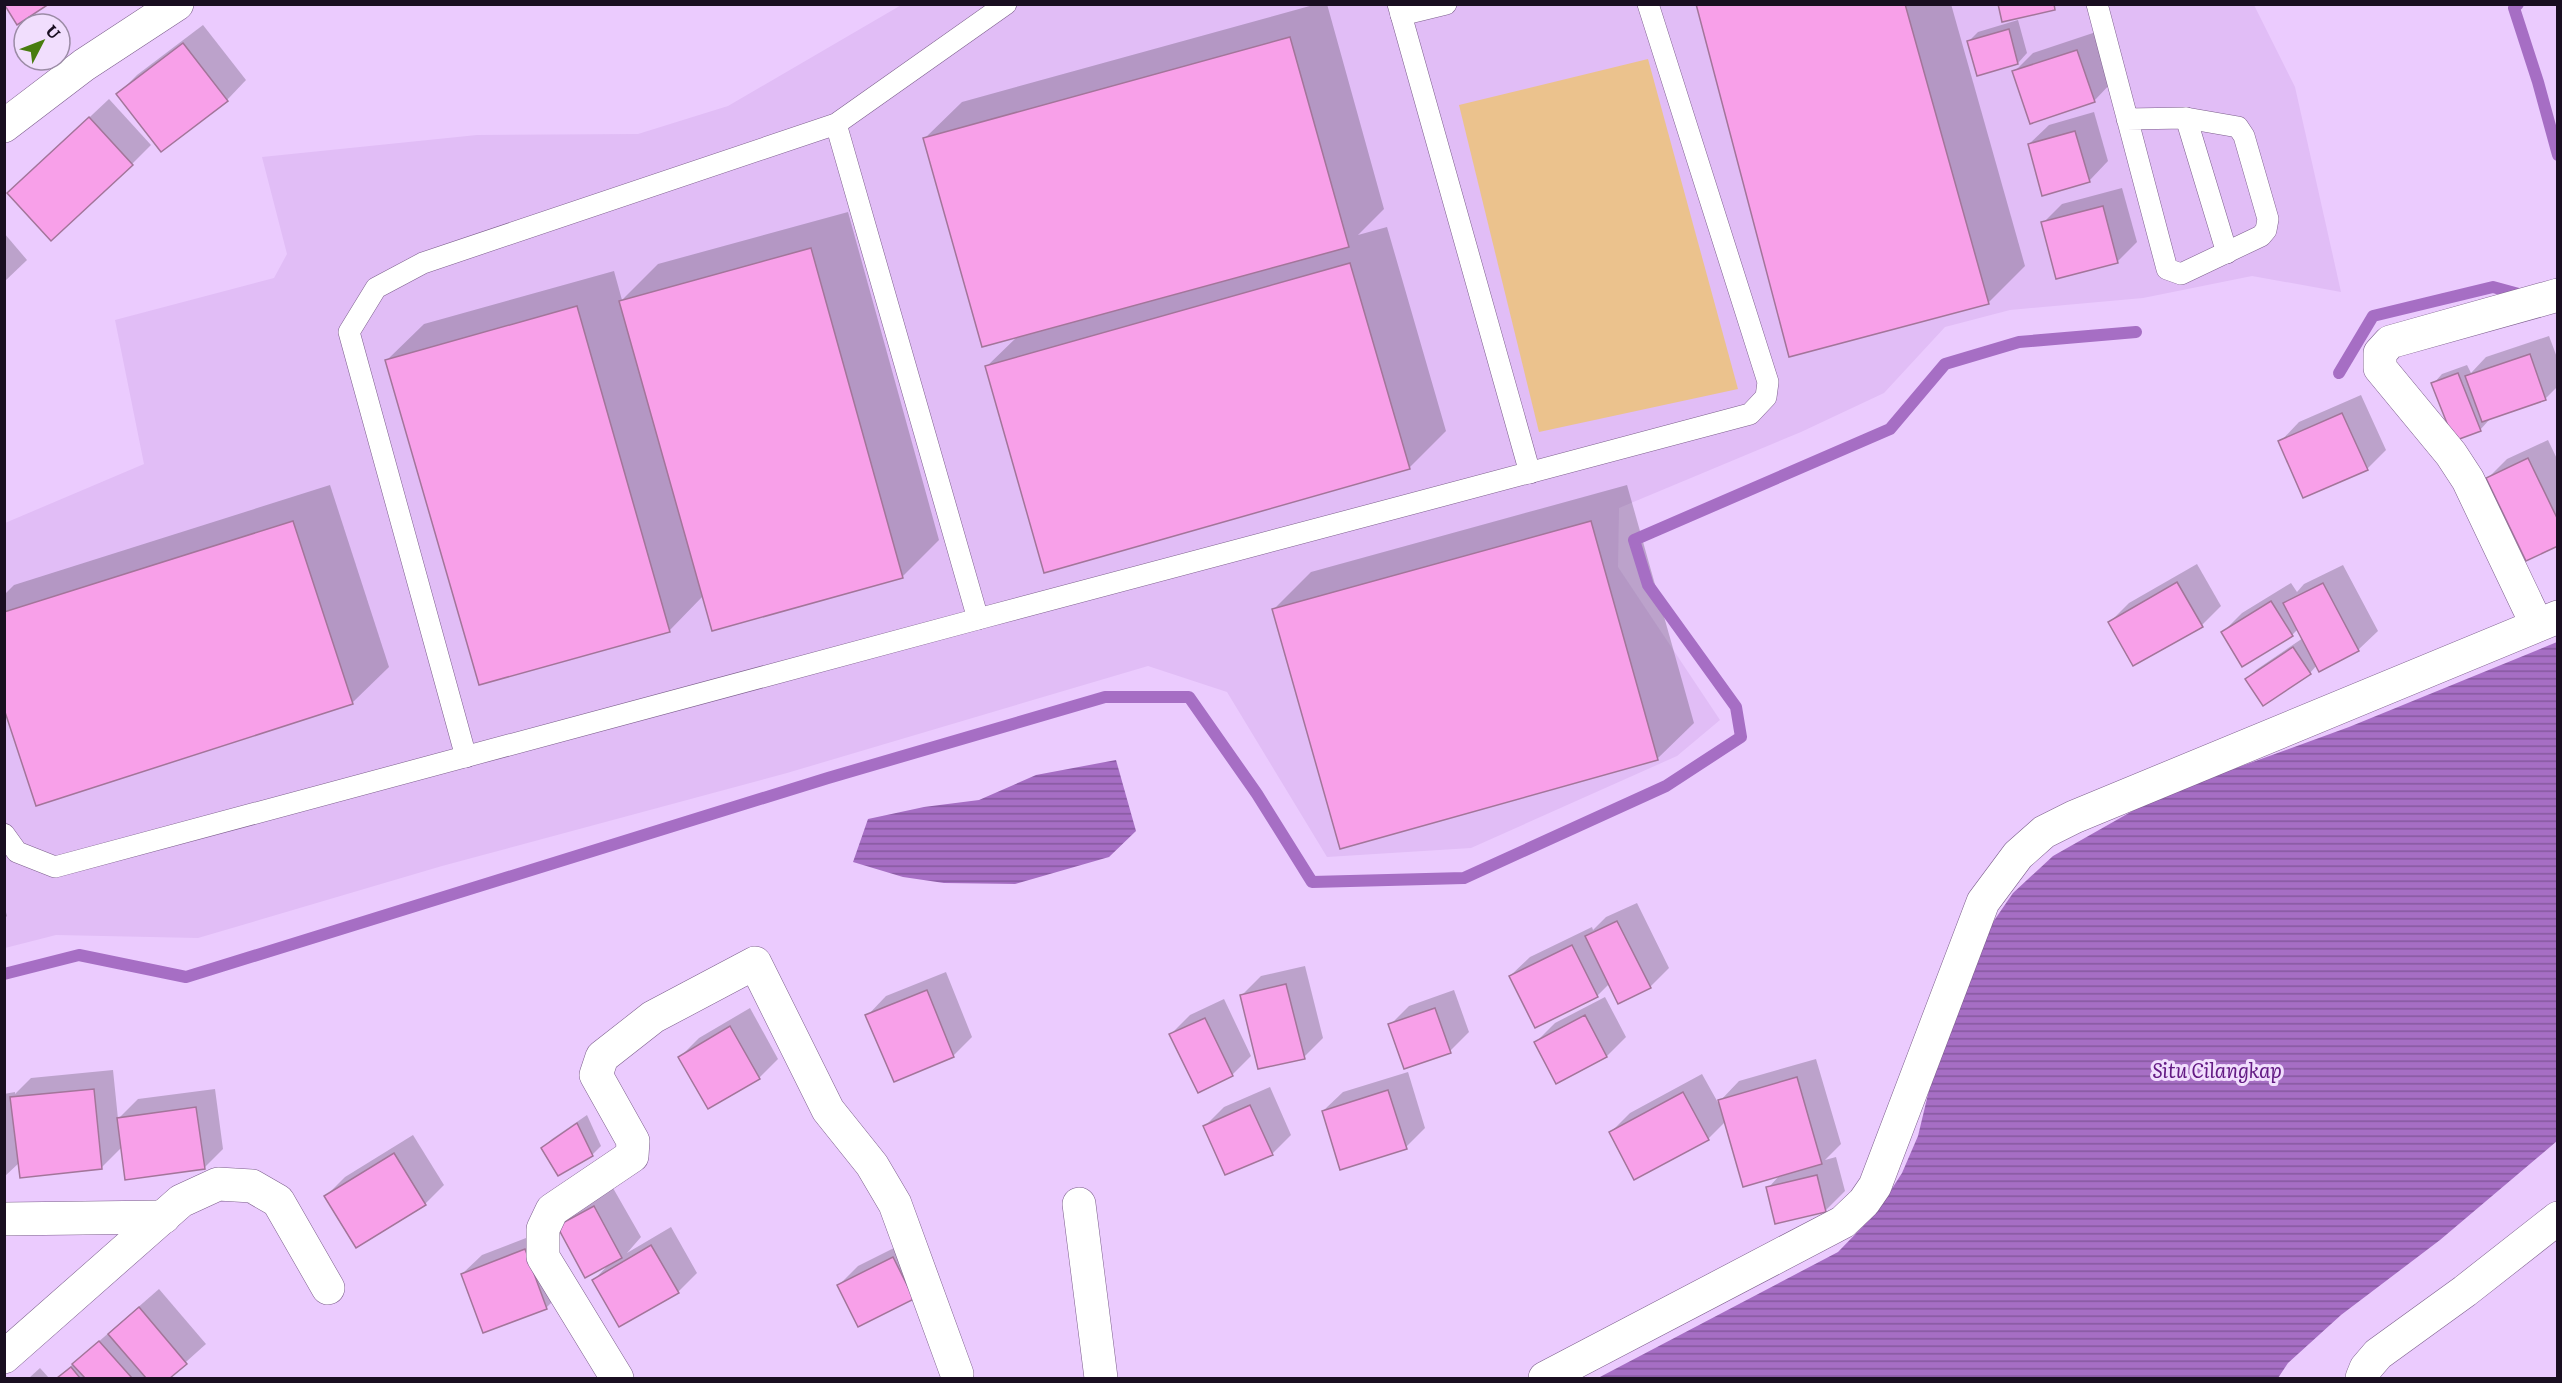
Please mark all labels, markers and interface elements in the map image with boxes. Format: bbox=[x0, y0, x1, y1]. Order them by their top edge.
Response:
north arrow bbox=[12, 12, 72, 72]
text: U bbox=[41, 19, 67, 44]
water label: Situ Cilangkap bbox=[2152, 1054, 2282, 1084]

